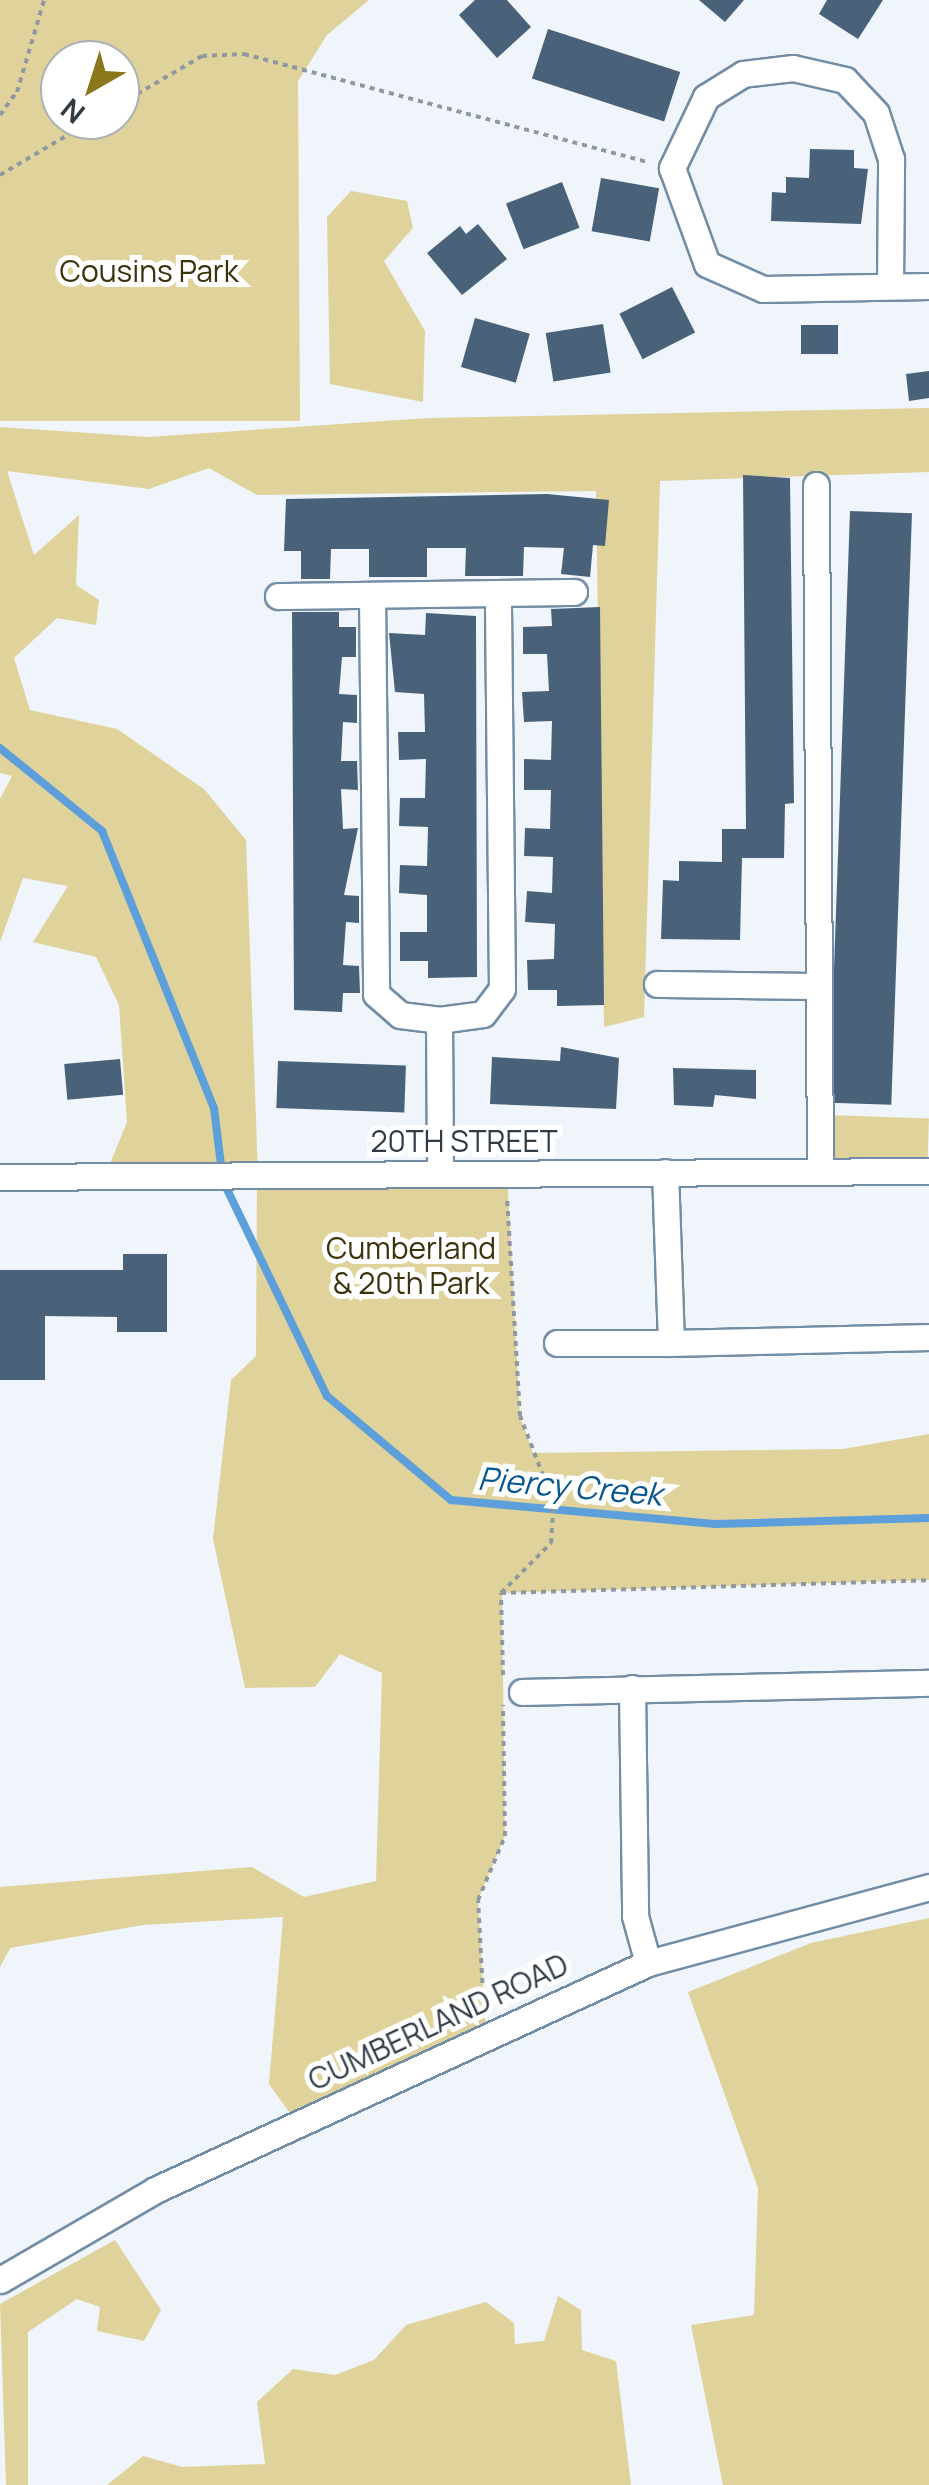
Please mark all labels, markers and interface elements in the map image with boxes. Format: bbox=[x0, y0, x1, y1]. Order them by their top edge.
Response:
north arrow bbox=[40, 40, 140, 140]
text: N bbox=[53, 91, 92, 133]
park label: Cousins Park bbox=[59, 253, 239, 289]
street label: 20TH STREET bbox=[370, 1123, 558, 1159]
park label: Cumberland & 20th Park bbox=[326, 1230, 496, 1300]
water label: Piercy Creek bbox=[476, 1459, 664, 1513]
street label: CUMBERLAND ROAD bbox=[302, 1946, 574, 2098]

